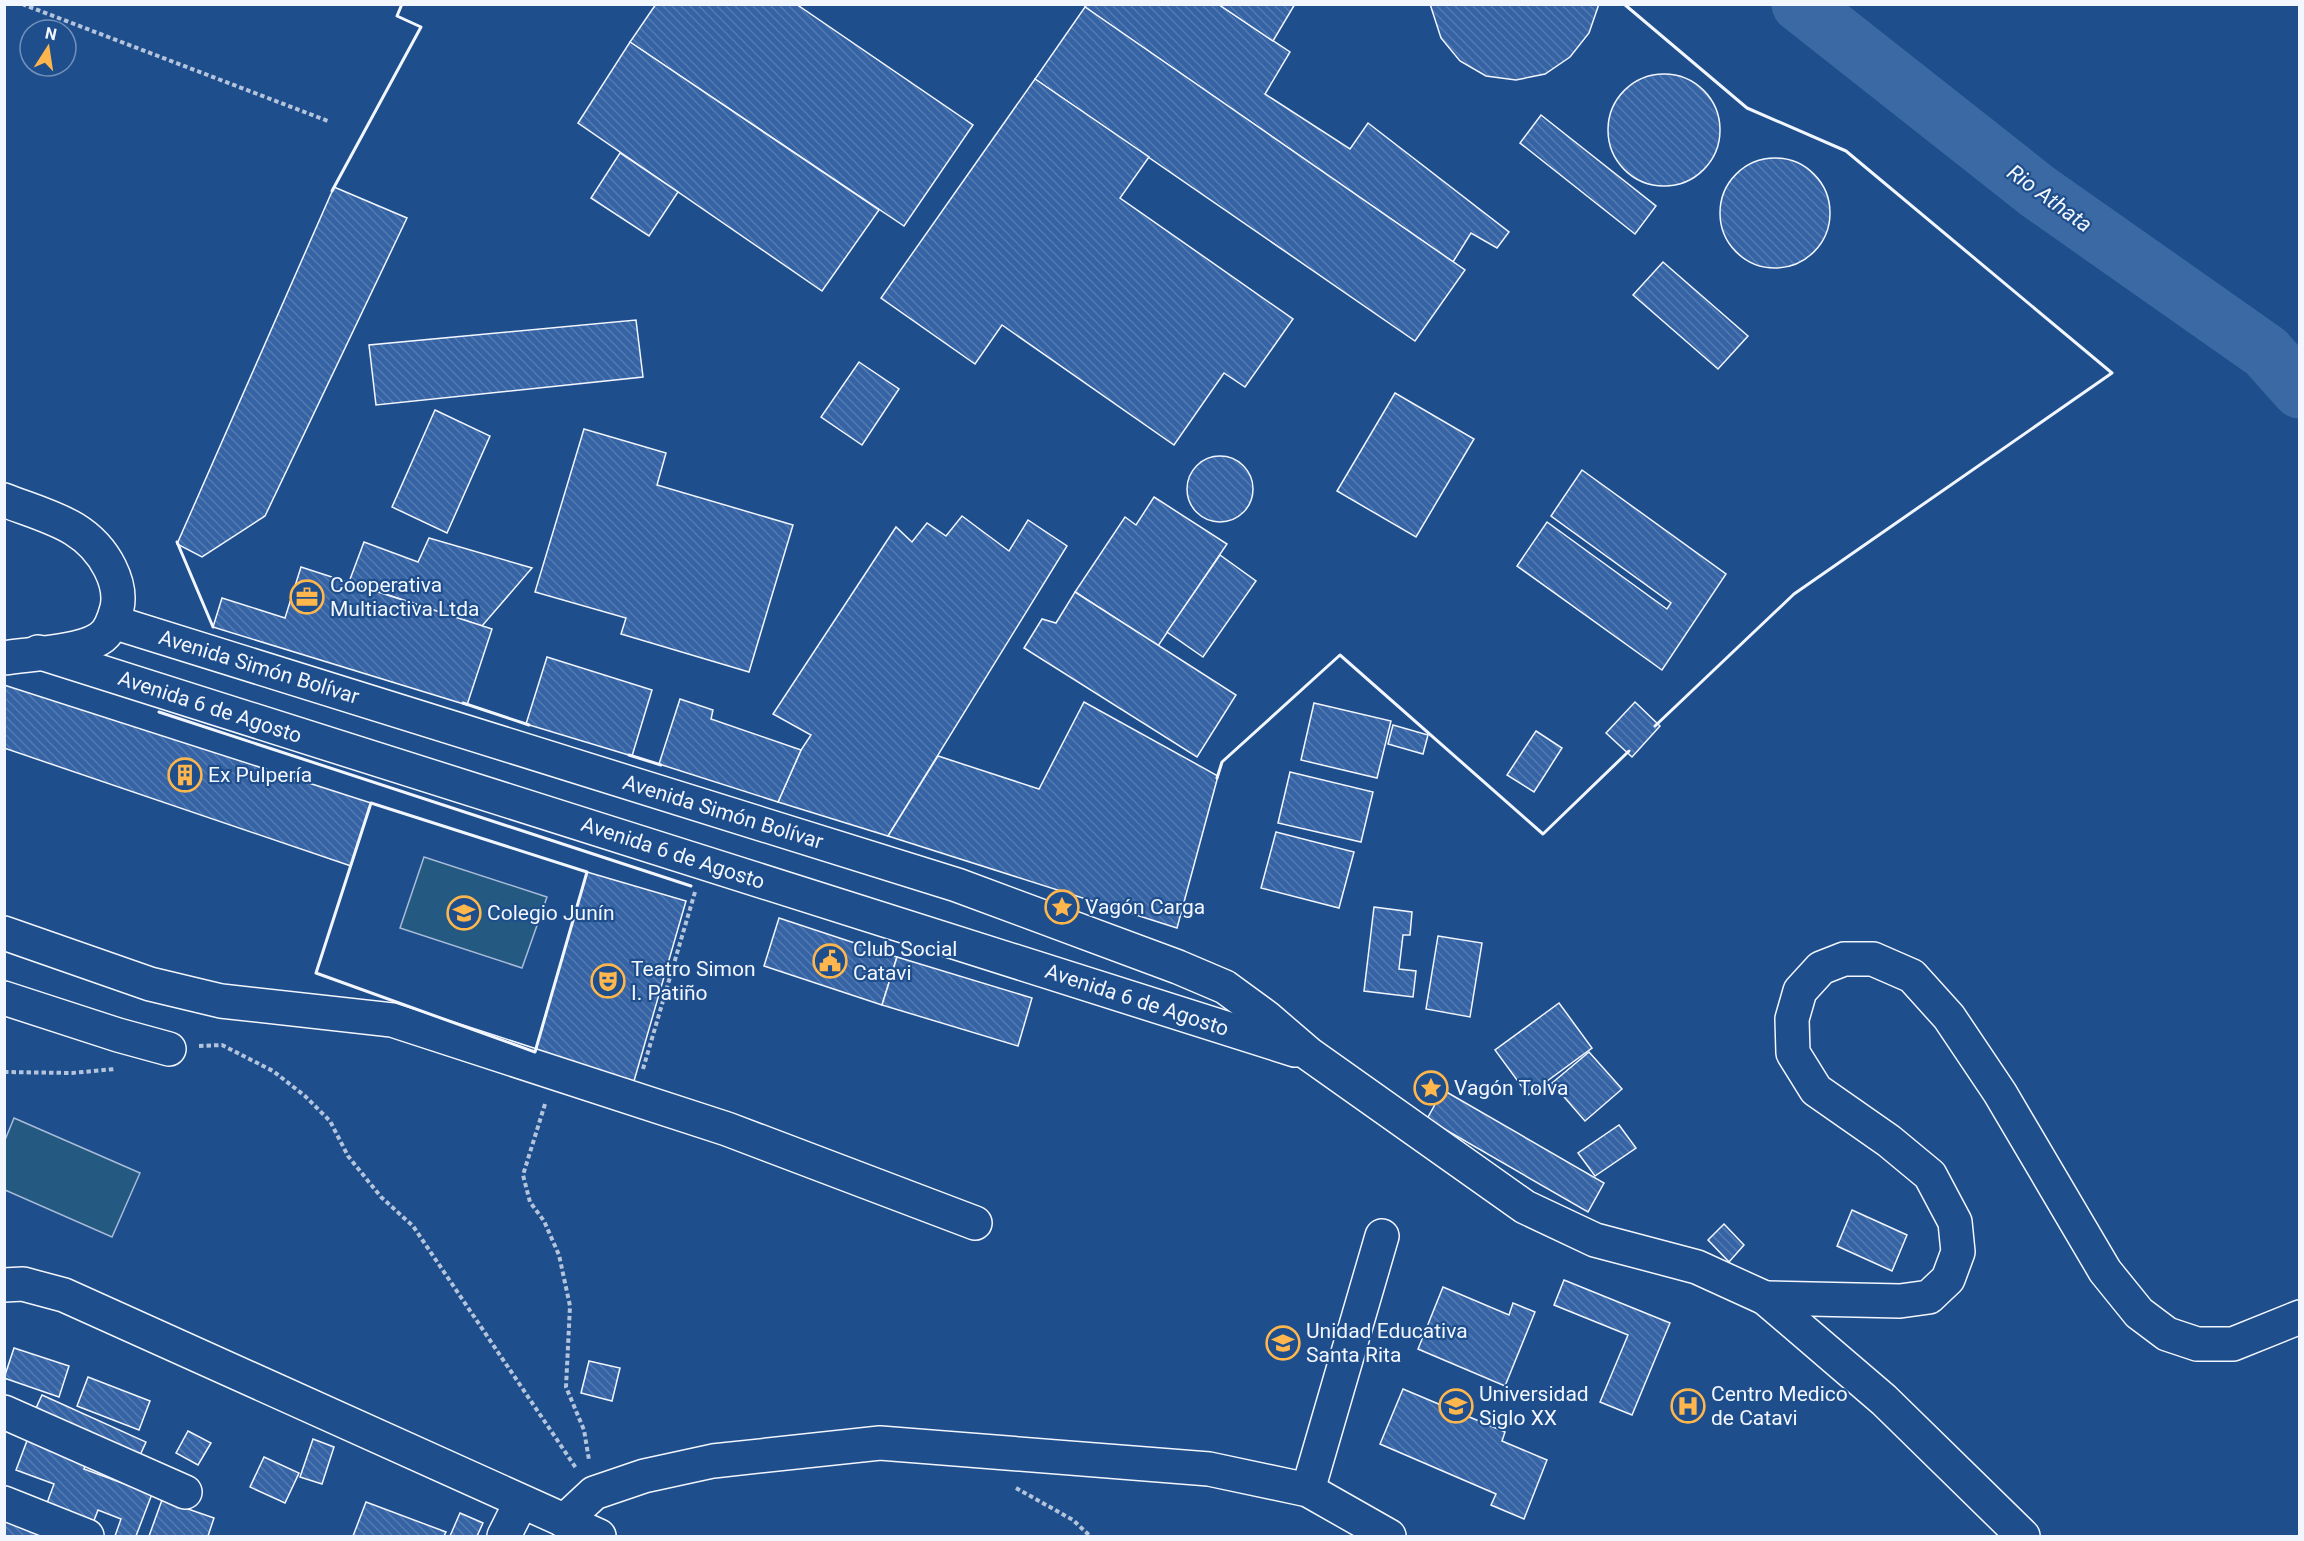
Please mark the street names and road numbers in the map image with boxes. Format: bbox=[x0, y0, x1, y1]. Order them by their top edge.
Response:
street label: Avenida Simón Bolívar bbox=[156, 625, 362, 709]
street label: Avenida 6 de Agosto bbox=[115, 666, 305, 748]
street label: Avenida Simón Bolívar bbox=[620, 770, 826, 854]
street label: Avenida 6 de Agosto bbox=[578, 812, 768, 894]
street label: Avenida 6 de Agosto bbox=[1042, 959, 1232, 1041]

